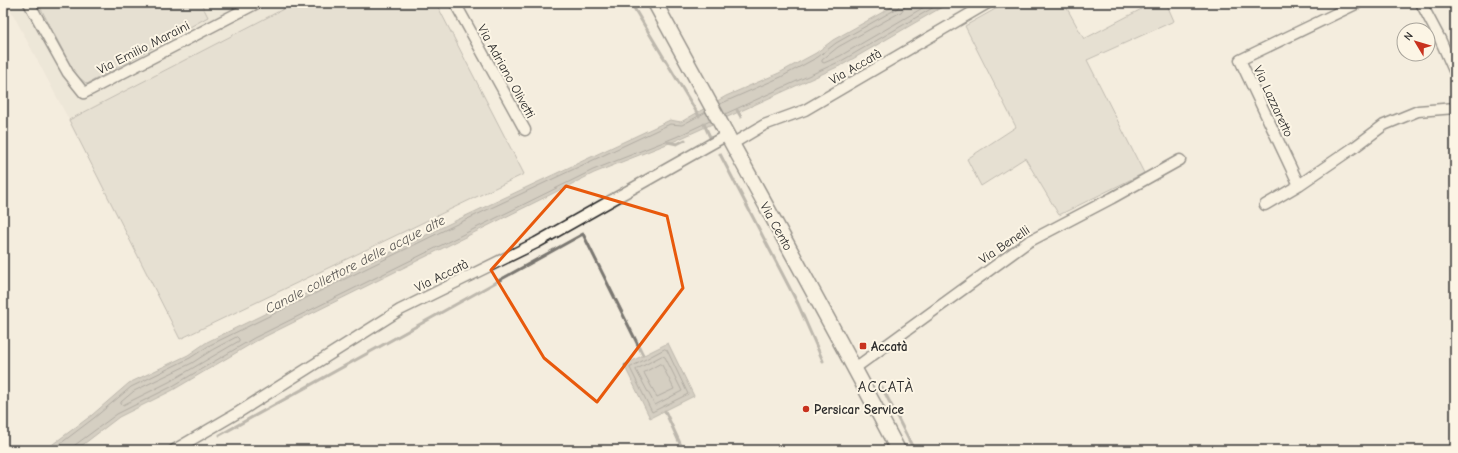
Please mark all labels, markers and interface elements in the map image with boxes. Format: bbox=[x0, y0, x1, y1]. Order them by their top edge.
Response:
street label: Via Emilio Maraini bbox=[94, 18, 192, 77]
street label: Via Adriano Olivetti bbox=[475, 22, 539, 121]
north arrow bbox=[1396, 22, 1436, 62]
text: N bbox=[1401, 29, 1416, 43]
street label: Via Accatà bbox=[826, 45, 884, 87]
street label: Via Lazzaretto bbox=[1250, 63, 1297, 139]
street label: Via Cento bbox=[757, 199, 796, 253]
water label: Canale collettore delle acque alte bbox=[262, 212, 448, 317]
street label: Via Benelli bbox=[976, 222, 1032, 267]
street label: Via Accatà bbox=[412, 256, 470, 295]
place label: Accatà bbox=[871, 339, 908, 354]
marker: Accatà bbox=[858, 341, 868, 351]
district label: ACCATÀ bbox=[858, 377, 914, 396]
place label: Persicar Service bbox=[814, 402, 905, 417]
marker: Persicar Service bbox=[801, 404, 811, 414]

